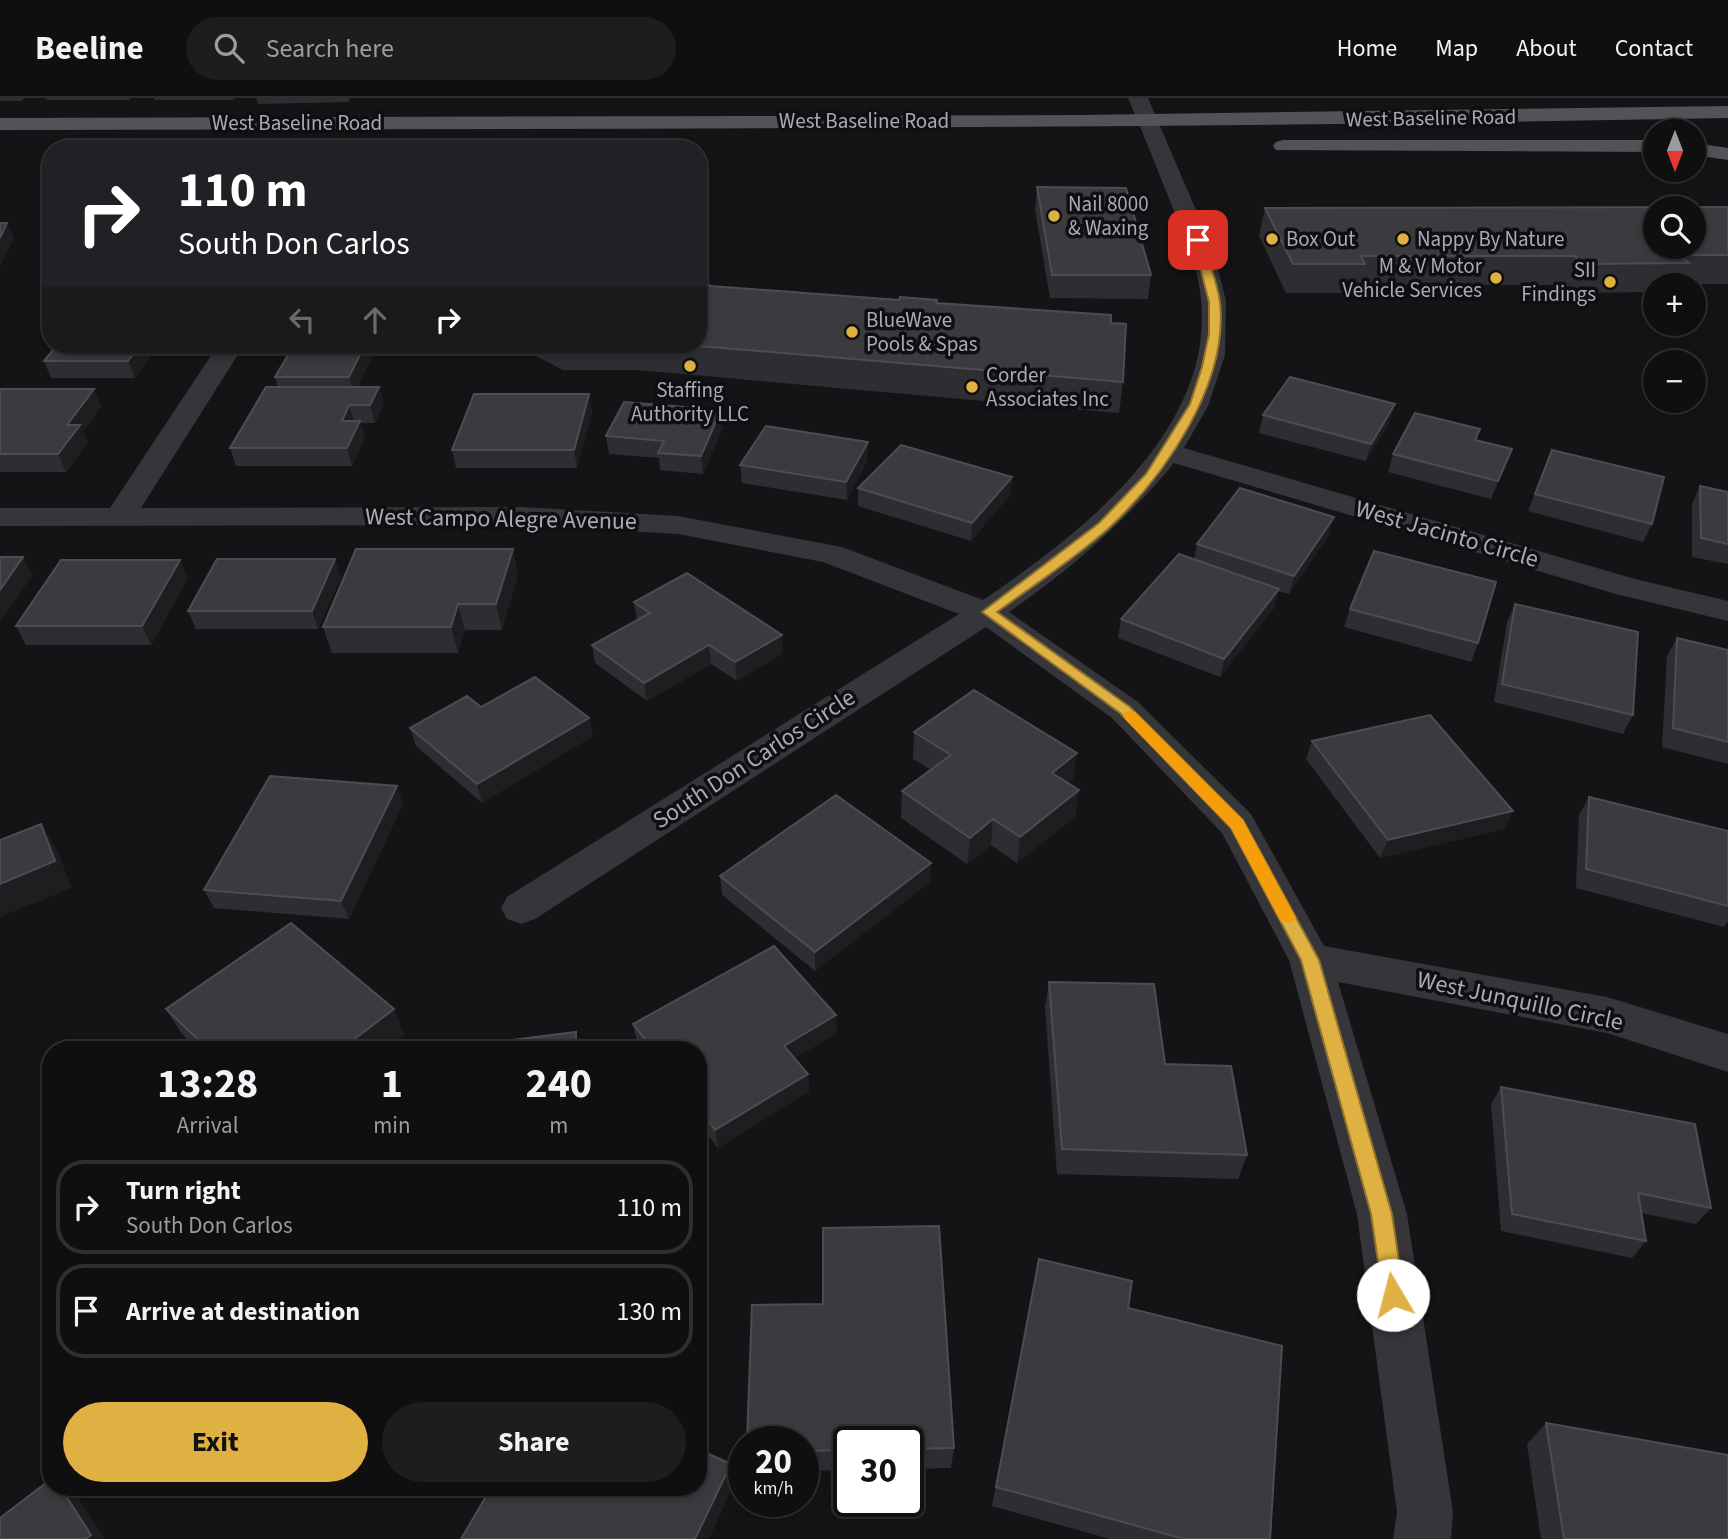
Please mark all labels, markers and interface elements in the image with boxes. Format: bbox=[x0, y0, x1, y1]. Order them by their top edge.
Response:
search box bbox=[186, 17, 676, 80]
text: Beeline bbox=[35, 25, 144, 72]
icon: search bbox=[210, 29, 248, 67]
text: Search here bbox=[266, 30, 394, 67]
text: Home bbox=[1337, 31, 1397, 66]
text: Map bbox=[1435, 31, 1478, 66]
text: About bbox=[1516, 31, 1577, 66]
text: Contact bbox=[1615, 31, 1693, 66]
street label: West Baseline Road bbox=[1346, 102, 1516, 134]
street label: West Baseline Road bbox=[779, 106, 949, 136]
street label: West Baseline Road bbox=[212, 108, 382, 138]
north arrow bbox=[1643, 119, 1706, 182]
map controls bbox=[1643, 119, 1706, 413]
text: 110 m bbox=[178, 156, 307, 226]
icon: right bbox=[63, 168, 154, 259]
place label: Nail 8000 & Waxing bbox=[1068, 189, 1149, 243]
button: search bbox=[1643, 196, 1706, 259]
marker: Nail 8000 & Waxing bbox=[1046, 208, 1062, 224]
pin bbox=[1168, 210, 1228, 270]
text: South Don Carlos bbox=[178, 221, 410, 267]
icon: arrive bbox=[1179, 221, 1217, 259]
place label: Box Out bbox=[1286, 224, 1355, 254]
place label: Nappy By Nature bbox=[1417, 224, 1564, 254]
marker: Box Out bbox=[1264, 231, 1280, 247]
marker: Nappy By Nature bbox=[1395, 231, 1411, 247]
place label: M & V Motor Vehicle Services bbox=[1342, 251, 1483, 305]
place label: SII Findings bbox=[1521, 255, 1596, 309]
marker: M & V Motor Vehicle Services bbox=[1488, 270, 1504, 286]
button: + bbox=[1643, 273, 1706, 336]
marker: SII Findings bbox=[1602, 274, 1618, 290]
icon: left bbox=[283, 301, 321, 339]
icon: ahead bbox=[356, 301, 394, 339]
icon: right bbox=[429, 301, 467, 339]
place label: BlueWave Pools & Spas bbox=[866, 305, 978, 359]
marker: BlueWave Pools & Spas bbox=[844, 324, 860, 340]
button: − bbox=[1643, 350, 1706, 413]
marker: Staffing Authority LLC bbox=[682, 358, 698, 374]
place label: Corder Associates Inc bbox=[986, 360, 1109, 414]
place label: Staffing Authority LLC bbox=[631, 375, 749, 429]
marker: Corder Associates Inc bbox=[964, 379, 980, 395]
street label: West Jacinto Circle bbox=[1351, 491, 1543, 577]
street label: West Campo Alegre Avenue bbox=[365, 499, 637, 539]
street label: South Don Carlos Circle bbox=[646, 680, 862, 838]
street label: West Junquillo Circle bbox=[1414, 962, 1626, 1040]
text: 13:28 bbox=[157, 1054, 258, 1114]
text: 1 bbox=[381, 1054, 403, 1114]
text: 240 bbox=[525, 1054, 592, 1114]
text: Arrival bbox=[177, 1109, 239, 1142]
text: min bbox=[373, 1109, 411, 1142]
text: m bbox=[549, 1109, 568, 1142]
text: Turn right bbox=[126, 1172, 241, 1209]
icon: right bbox=[67, 1188, 105, 1226]
text: 110 m bbox=[616, 1189, 682, 1226]
text: South Don Carlos bbox=[126, 1209, 293, 1242]
position arrow bbox=[1356, 1258, 1430, 1332]
icon: arrive bbox=[67, 1292, 105, 1330]
text: Arrive at destination bbox=[126, 1293, 360, 1330]
text: 130 m bbox=[616, 1293, 682, 1330]
button: Exit bbox=[63, 1402, 368, 1482]
button: Share bbox=[382, 1402, 686, 1482]
speed limit sign: 30 bbox=[833, 1426, 924, 1517]
text: 20 bbox=[755, 1437, 792, 1487]
text: km/h bbox=[754, 1476, 793, 1501]

